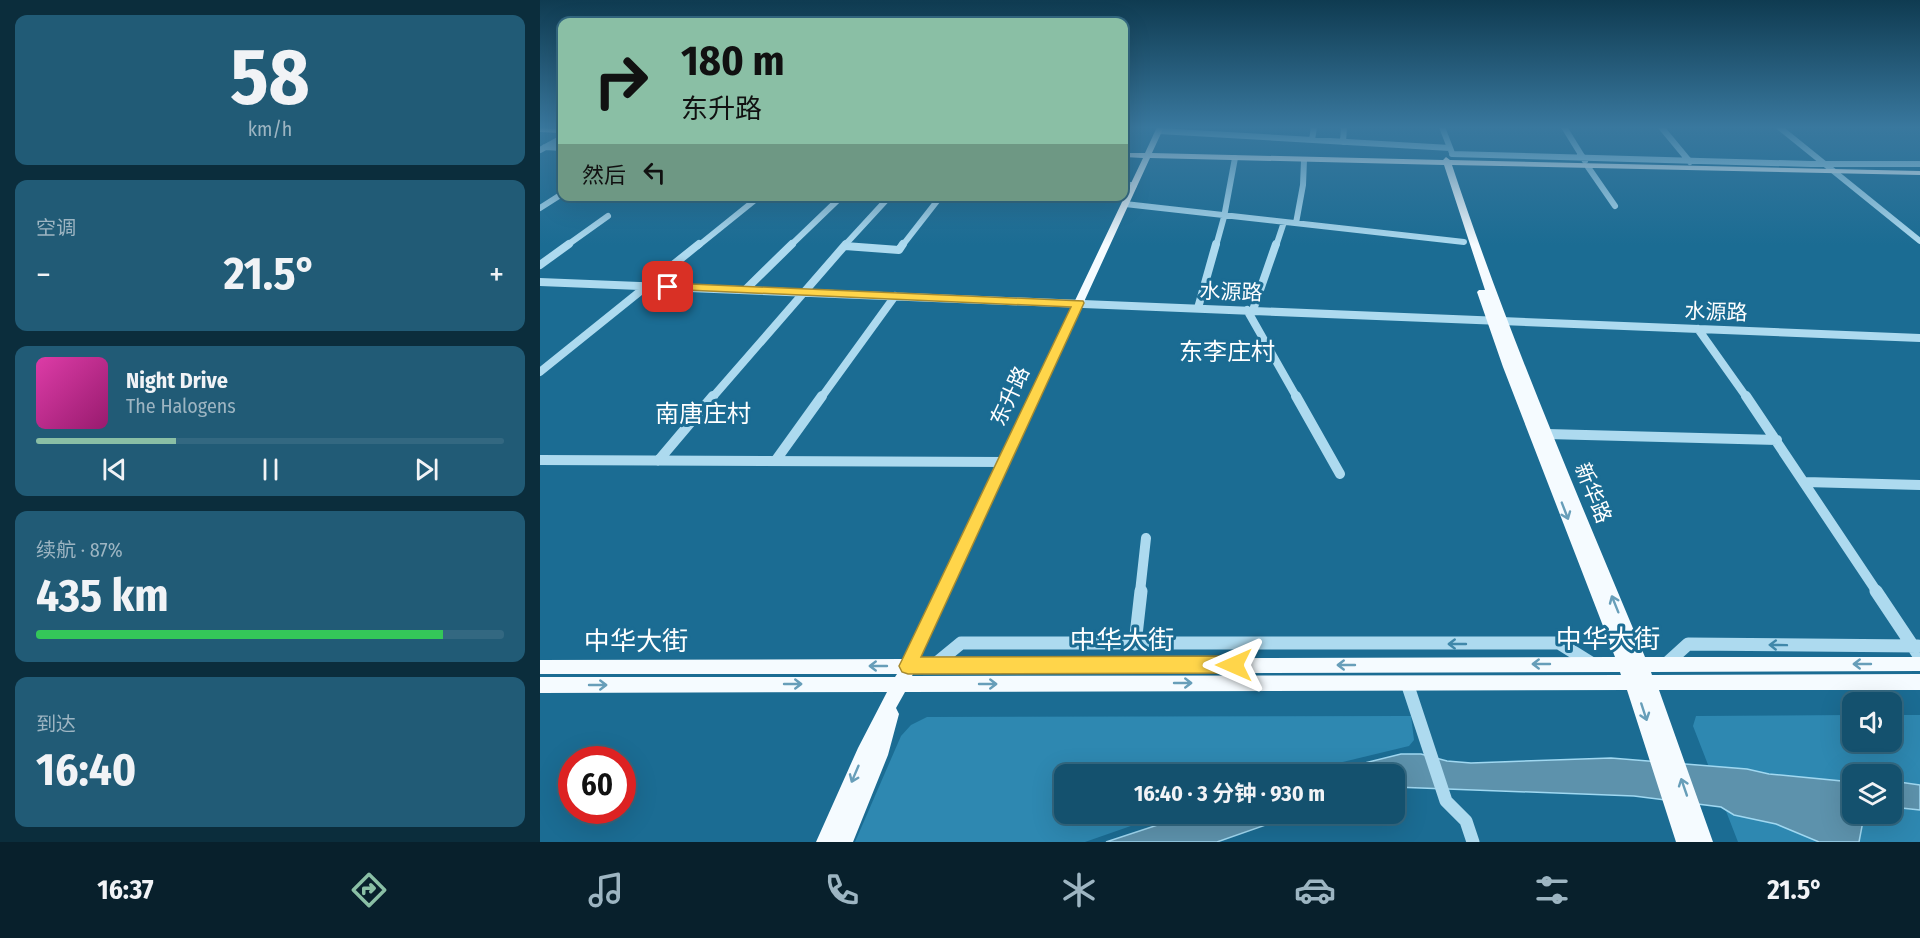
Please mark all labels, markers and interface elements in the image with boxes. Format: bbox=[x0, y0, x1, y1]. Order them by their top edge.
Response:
text: 58 bbox=[230, 31, 310, 125]
text: 180 m bbox=[681, 36, 785, 86]
icon: right bbox=[582, 42, 660, 120]
text: 东升路 bbox=[681, 93, 762, 125]
text: km/h bbox=[248, 117, 292, 141]
icon: left bbox=[638, 156, 671, 189]
text: 然后 bbox=[582, 162, 626, 189]
text: 空调 bbox=[36, 216, 76, 240]
text: 21.5° bbox=[224, 247, 316, 301]
text: − bbox=[36, 255, 51, 295]
text: + bbox=[489, 255, 504, 295]
pin bbox=[642, 261, 693, 312]
icon: arrive bbox=[651, 270, 684, 303]
street label: 水源路 bbox=[1199, 278, 1263, 306]
street label: 水源路 bbox=[1684, 298, 1748, 326]
district label: 东李庄村 bbox=[1179, 338, 1275, 366]
street label: 东升路 bbox=[985, 362, 1035, 430]
text: Night Drive bbox=[126, 367, 228, 394]
text: The Halogens bbox=[126, 394, 236, 418]
district label: 南唐庄村 bbox=[655, 400, 751, 428]
icon: previous bbox=[98, 453, 131, 486]
icon: pause bbox=[254, 453, 287, 486]
icon: next bbox=[410, 453, 443, 486]
street label: 新华路 bbox=[1569, 459, 1617, 527]
one-way arrow bbox=[1560, 501, 1571, 519]
text: 续航 · 87% bbox=[36, 538, 123, 562]
text: 435 km bbox=[36, 569, 169, 623]
one-way arrow bbox=[1609, 596, 1620, 614]
street label: 中华大街 bbox=[1556, 624, 1660, 655]
street label: 中华大街 bbox=[1070, 625, 1174, 656]
street label: 中华大街 bbox=[584, 626, 688, 657]
position arrow bbox=[1202, 633, 1266, 697]
one-way arrow bbox=[1447, 638, 1467, 650]
one-way arrow bbox=[1768, 639, 1788, 650]
one-way arrow bbox=[1531, 658, 1551, 670]
one-way arrow bbox=[1852, 658, 1872, 670]
one-way arrow bbox=[1336, 659, 1356, 671]
one-way arrow bbox=[868, 660, 888, 672]
one-way arrow bbox=[1173, 677, 1193, 689]
one-way arrow bbox=[783, 678, 803, 690]
one-way arrow bbox=[978, 678, 998, 690]
one-way arrow bbox=[588, 679, 608, 691]
map controls bbox=[1842, 692, 1902, 824]
button: sound bbox=[1842, 692, 1902, 752]
one-way arrow bbox=[1639, 702, 1650, 721]
text: 到达 bbox=[36, 712, 76, 736]
text: 16:40 bbox=[36, 743, 136, 797]
speed limit sign: 60 bbox=[558, 746, 636, 824]
button: layers bbox=[1842, 764, 1902, 824]
one-way arrow bbox=[849, 765, 860, 783]
one-way arrow bbox=[1678, 778, 1689, 797]
text: 16:40 · 3 分钟 · 930 m bbox=[1134, 780, 1325, 807]
icon: directions bbox=[348, 869, 390, 911]
icon: music bbox=[585, 869, 627, 911]
icon: phone bbox=[821, 869, 863, 911]
icon: climate bbox=[1058, 869, 1100, 911]
icon: car bbox=[1294, 869, 1336, 911]
icon: filters bbox=[1531, 869, 1573, 911]
text: 16:37 bbox=[97, 874, 154, 906]
text: 21.5° bbox=[1767, 874, 1823, 906]

